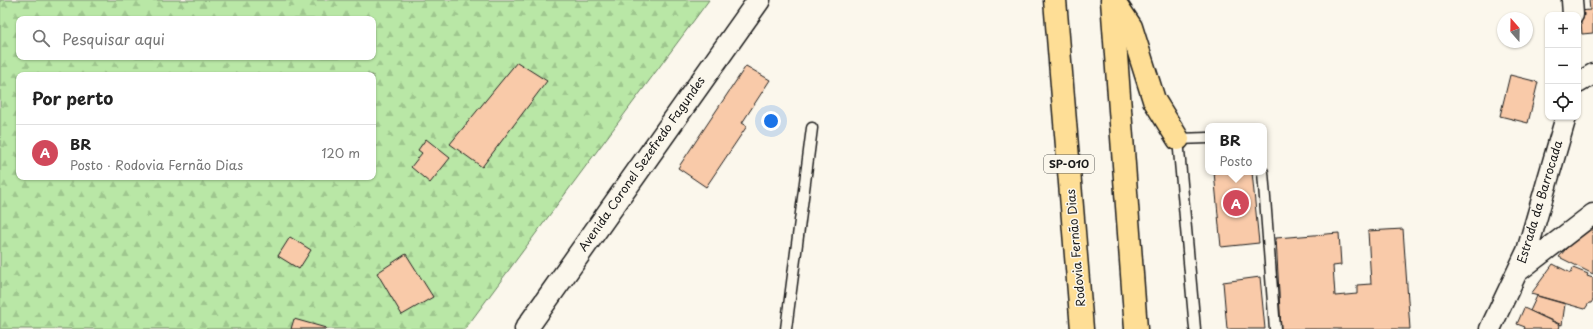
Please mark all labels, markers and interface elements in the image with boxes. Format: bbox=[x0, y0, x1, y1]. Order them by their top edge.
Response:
north arrow bbox=[1497, 12, 1533, 48]
map controls bbox=[1545, 12, 1581, 120]
button: + bbox=[1545, 12, 1581, 48]
search box bbox=[16, 16, 376, 60]
icon: search bbox=[30, 27, 52, 49]
text: Pesquisar aqui bbox=[62, 27, 165, 50]
button: − bbox=[1545, 48, 1581, 84]
street label: Avenida Coronel Sezefredo Fagundes bbox=[574, 72, 709, 255]
button: locate bbox=[1545, 84, 1581, 120]
text: Por perto bbox=[32, 85, 113, 111]
your location bbox=[761, 111, 781, 131]
popup bbox=[1205, 123, 1267, 175]
text: BR bbox=[1219, 128, 1241, 151]
text: BR bbox=[70, 132, 91, 155]
street label: Estrada da Barrocada bbox=[1512, 137, 1566, 266]
text: A bbox=[40, 143, 50, 162]
text: 120 m bbox=[321, 143, 360, 162]
text: Posto bbox=[1219, 151, 1253, 170]
text: Posto · Rodovia Fernão Dias bbox=[70, 155, 243, 174]
road number: SP-010 bbox=[1044, 155, 1094, 173]
street label: Rodovia Fernão Dias bbox=[1061, 188, 1089, 308]
pin: A bbox=[1223, 188, 1249, 218]

